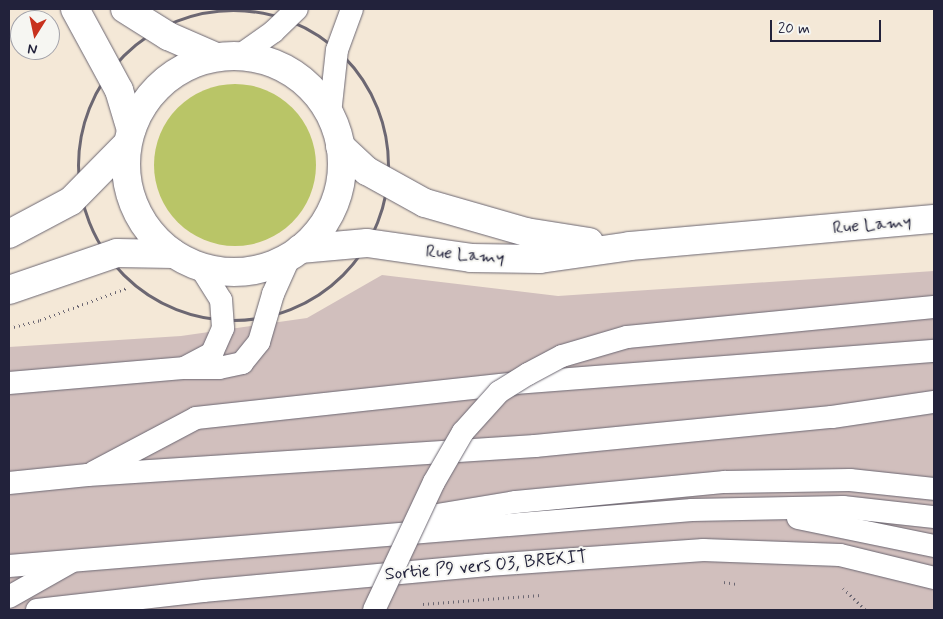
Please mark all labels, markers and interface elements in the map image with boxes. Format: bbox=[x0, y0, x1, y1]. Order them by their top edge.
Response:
north arrow bbox=[10, 10, 60, 60]
scale bar bbox=[773, 10, 884, 42]
text: 20 m bbox=[778, 19, 810, 39]
text: N bbox=[26, 39, 39, 58]
street label: Rue Lamy bbox=[832, 211, 912, 239]
street label: Rue Lamy bbox=[425, 241, 505, 269]
street label: Sortie P9 vers O3, BREXIT bbox=[384, 546, 588, 586]

